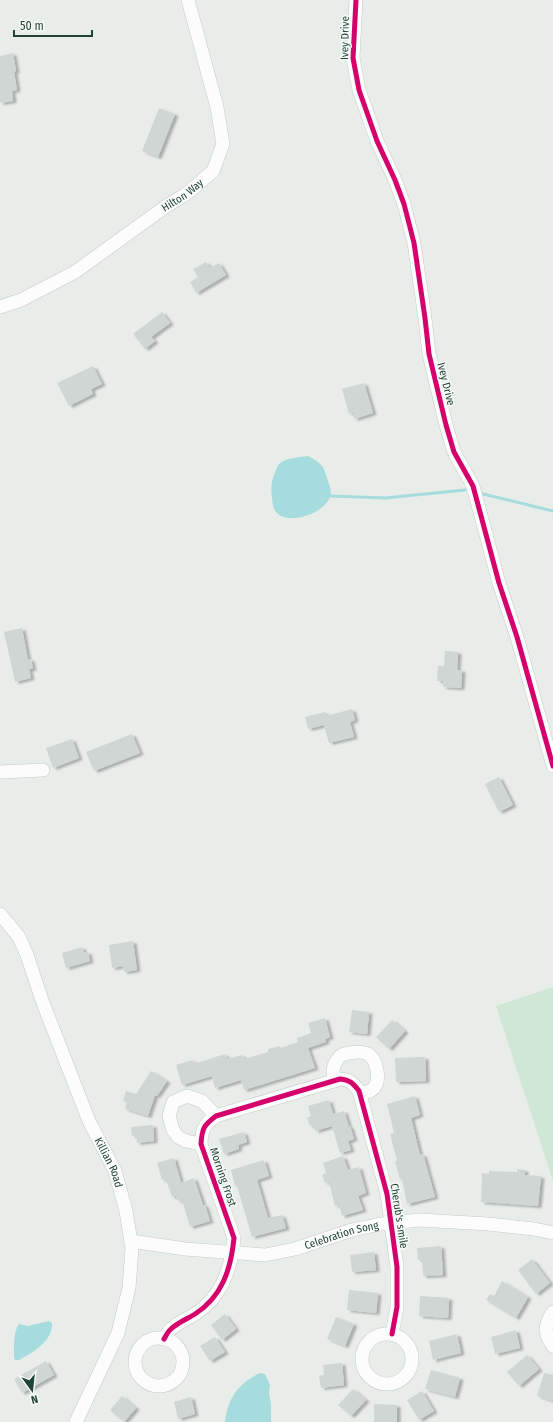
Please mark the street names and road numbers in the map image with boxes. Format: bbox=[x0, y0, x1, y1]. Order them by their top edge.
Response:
street label: Ivey Drive bbox=[338, 16, 352, 60]
street label: Hilton Way bbox=[159, 176, 206, 214]
street label: Ivey Drive bbox=[434, 361, 458, 407]
street label: Killian Road bbox=[92, 1135, 126, 1189]
street label: Morning Frost bbox=[207, 1146, 239, 1209]
street label: Cherub's smile bbox=[387, 1183, 411, 1249]
street label: Celebration Song bbox=[303, 1218, 380, 1252]

